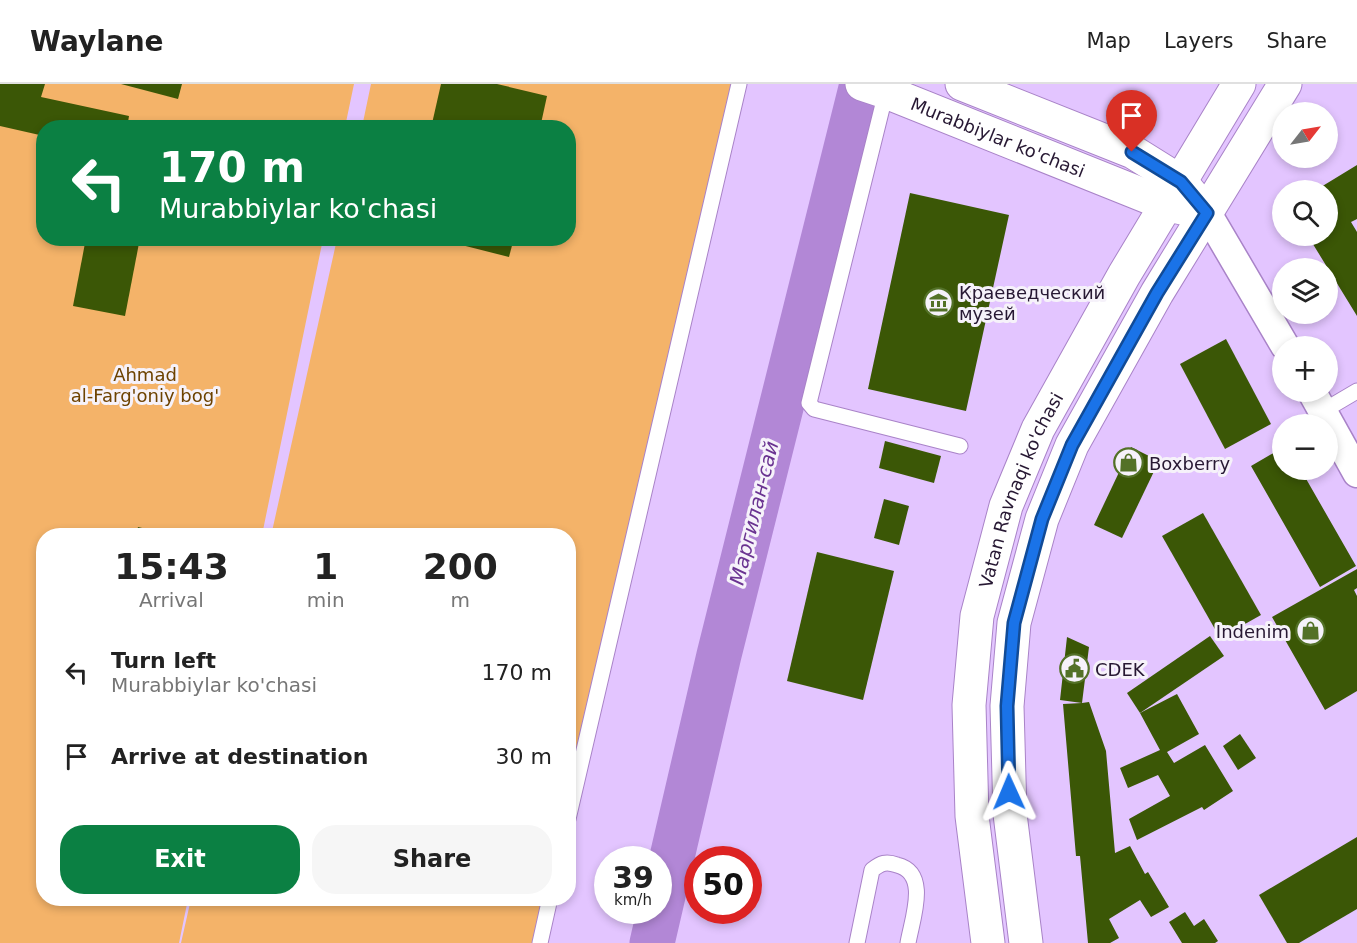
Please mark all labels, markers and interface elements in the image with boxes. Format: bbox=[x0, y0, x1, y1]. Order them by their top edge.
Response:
text: Waylane bbox=[30, 25, 164, 58]
text: Map bbox=[1087, 29, 1131, 53]
text: Layers bbox=[1164, 29, 1233, 53]
text: Share bbox=[1266, 29, 1327, 53]
pin bbox=[1106, 90, 1157, 152]
street label: Murabbiylar ko'chasi bbox=[908, 93, 1088, 181]
icon: arrive bbox=[1115, 99, 1148, 132]
north arrow bbox=[1272, 102, 1338, 168]
map controls bbox=[1272, 102, 1338, 480]
text: 170 m bbox=[159, 143, 305, 192]
icon: left bbox=[60, 144, 138, 222]
button: search bbox=[1272, 180, 1338, 246]
text: Murabbiylar ko'chasi bbox=[159, 193, 437, 224]
button: layers bbox=[1272, 258, 1338, 324]
place label: Краеведческий музей bbox=[959, 282, 1105, 324]
museum icon: Краеведческий музей bbox=[922, 286, 954, 318]
button: + bbox=[1272, 336, 1338, 402]
park label: Ahmad al-Farg'oniy bog' bbox=[71, 364, 219, 406]
street label: Vatan Ravnaqi ko'chasi bbox=[974, 388, 1067, 590]
button: − bbox=[1272, 414, 1338, 480]
water label: Маргилан-сай bbox=[725, 439, 783, 587]
shop icon: Boxberry bbox=[1112, 447, 1144, 479]
place label: Boxberry bbox=[1149, 453, 1230, 474]
text: 15:43 bbox=[114, 546, 229, 587]
text: 1 bbox=[313, 546, 338, 587]
text: 200 bbox=[423, 546, 498, 587]
text: Arrival bbox=[139, 588, 204, 612]
text: min bbox=[307, 588, 345, 612]
text: m bbox=[451, 588, 470, 612]
shop icon: Indenim bbox=[1294, 615, 1326, 647]
place label: Indenim bbox=[1216, 621, 1289, 642]
text: Turn left bbox=[111, 648, 216, 673]
public building icon: CDEK bbox=[1058, 653, 1090, 685]
icon: left bbox=[60, 656, 93, 689]
place label: CDEK bbox=[1095, 659, 1146, 680]
text: 170 m bbox=[482, 660, 552, 685]
text: Murabbiylar ko'chasi bbox=[111, 673, 317, 697]
icon: arrive bbox=[60, 740, 93, 773]
text: Arrive at destination bbox=[111, 744, 368, 769]
text: 30 m bbox=[496, 744, 552, 769]
position arrow bbox=[977, 760, 1041, 824]
button: Exit bbox=[60, 825, 300, 894]
button: Share bbox=[312, 825, 552, 894]
speed limit sign: 50 bbox=[684, 846, 762, 924]
text: 39 bbox=[612, 860, 654, 895]
text: km/h bbox=[614, 891, 652, 909]

